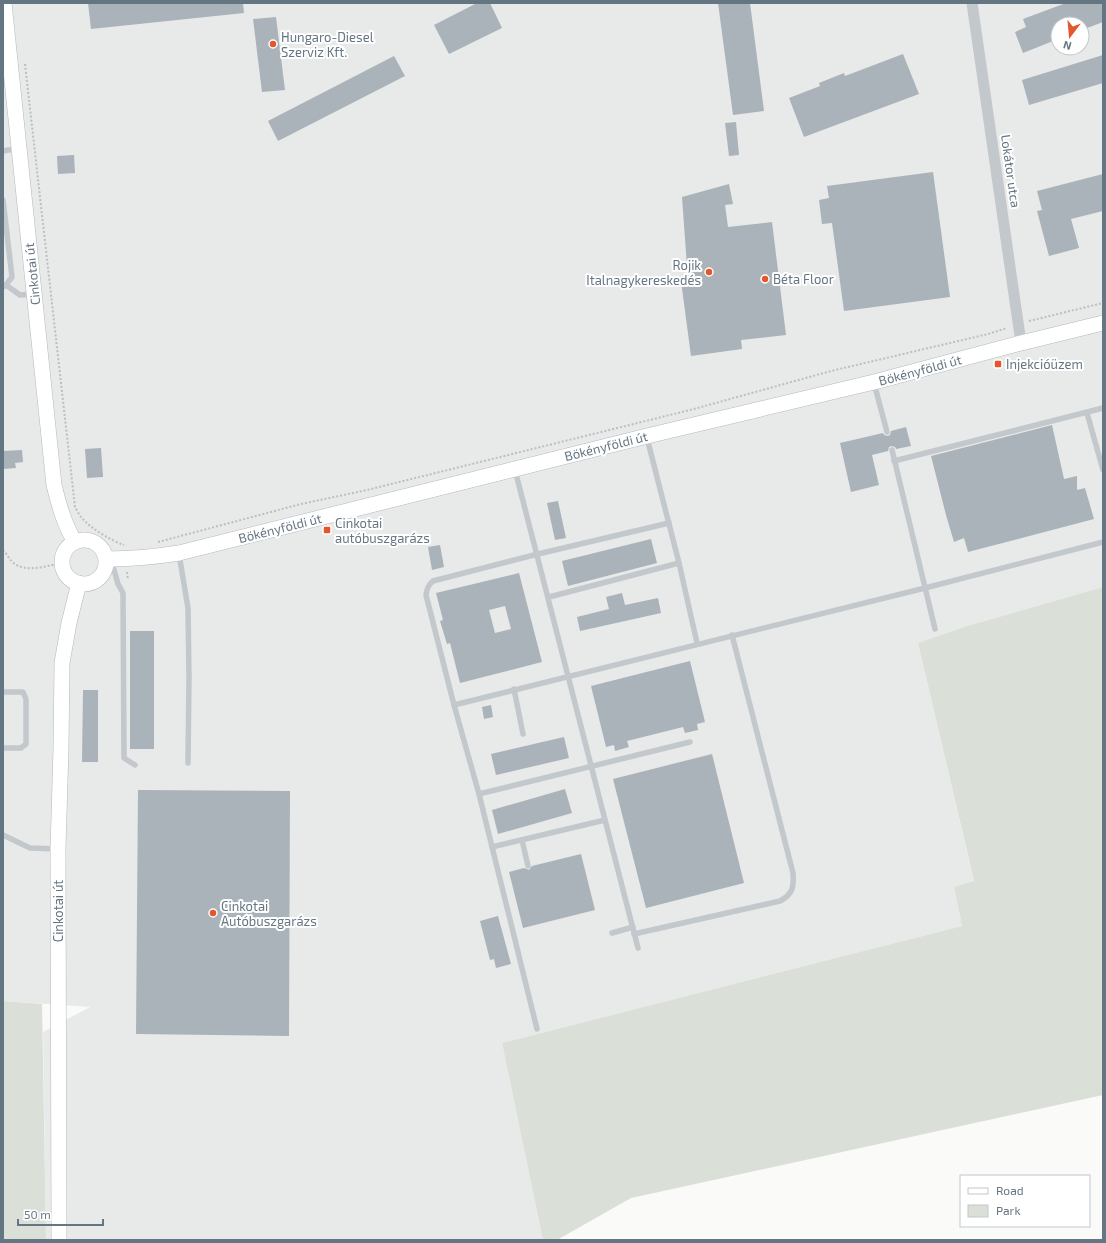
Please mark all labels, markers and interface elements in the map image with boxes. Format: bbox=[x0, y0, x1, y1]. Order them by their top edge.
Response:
north arrow bbox=[1050, 16, 1090, 56]
place label: Hungaro-Diesel Szerviz Kft. bbox=[281, 29, 374, 60]
marker: Hungaro-Diesel Szerviz Kft. bbox=[268, 39, 278, 49]
text: N bbox=[1061, 39, 1073, 53]
street label: Lokátor utca bbox=[998, 133, 1024, 209]
street label: Cinkotai út bbox=[21, 242, 43, 306]
place label: Rojik Italnagykereskedés bbox=[586, 257, 701, 288]
marker: Rojik Italnagykereskedés bbox=[704, 267, 714, 277]
place label: Béta Floor bbox=[773, 271, 834, 287]
marker: Béta Floor bbox=[760, 274, 770, 284]
street label: Bökényföldi út bbox=[877, 351, 963, 389]
place label: Injekcióüzem bbox=[1006, 356, 1083, 372]
marker: Injekcióüzem bbox=[993, 359, 1003, 369]
street label: Bökényföldi út bbox=[563, 428, 649, 464]
street label: Bökényföldi út bbox=[237, 510, 323, 546]
place label: Cinkotai autóbuszgarázs bbox=[335, 515, 430, 546]
marker: Cinkotai autóbuszgarázs bbox=[322, 525, 332, 535]
street label: Cinkotai út bbox=[50, 880, 66, 942]
place label: Cinkotai Autóbuszgarázs bbox=[221, 898, 317, 929]
marker: Cinkotai Autóbuszgarázs bbox=[208, 908, 218, 918]
legend bbox=[960, 1175, 1090, 1227]
text: Road bbox=[996, 1183, 1024, 1197]
scale bar bbox=[18, 1201, 103, 1227]
text: Park bbox=[996, 1203, 1021, 1217]
text: 50 m bbox=[24, 1207, 51, 1221]

